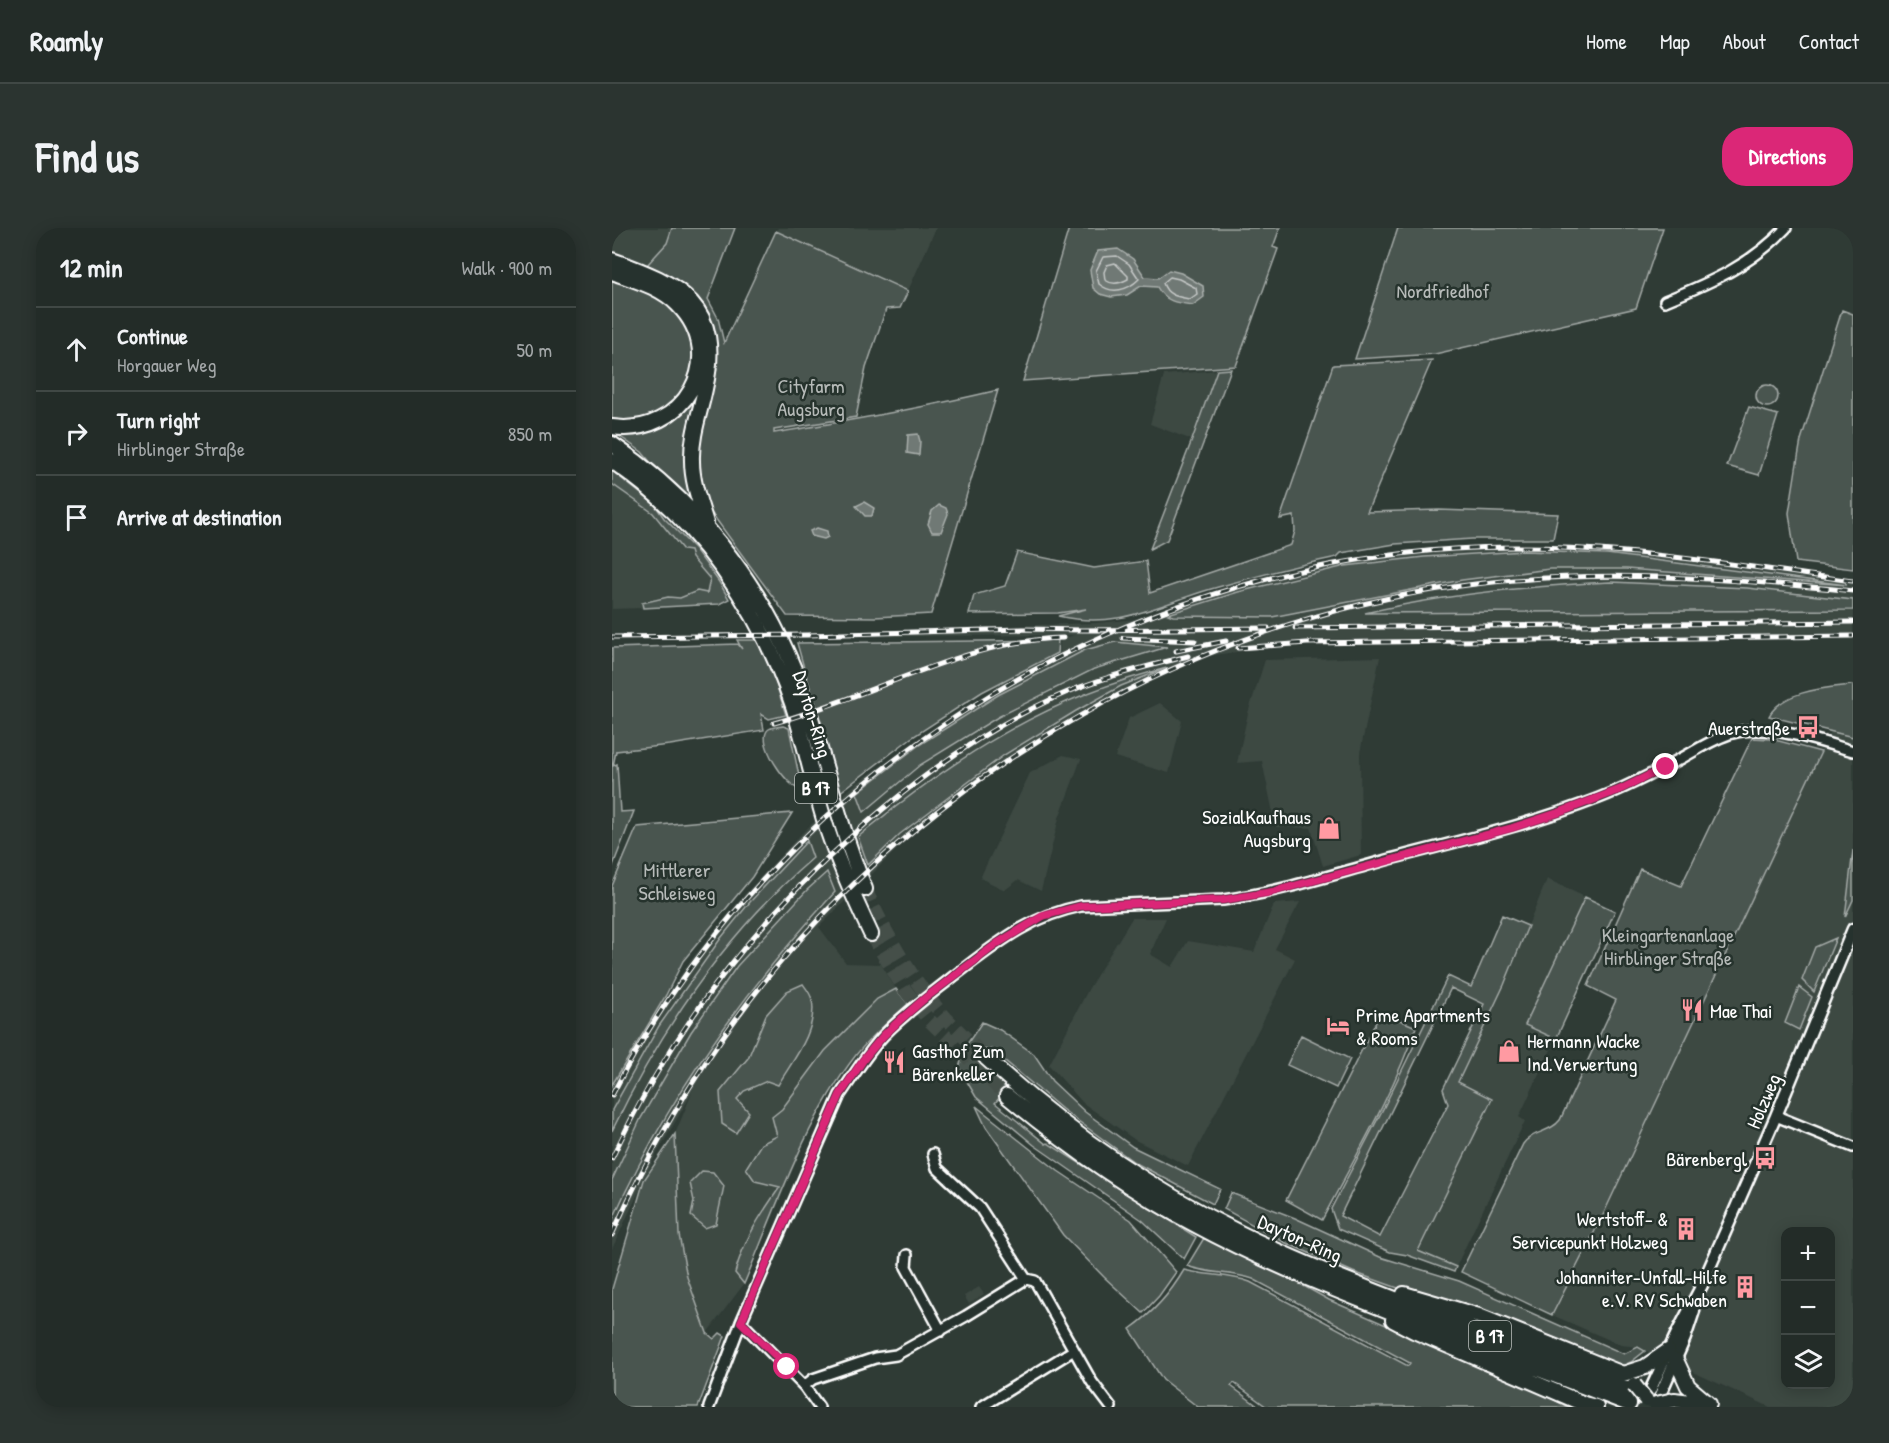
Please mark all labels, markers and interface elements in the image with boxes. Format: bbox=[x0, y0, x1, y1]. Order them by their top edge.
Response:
text: Roamly bbox=[30, 22, 103, 60]
text: Home bbox=[1586, 27, 1627, 56]
text: Map bbox=[1660, 27, 1690, 56]
text: About bbox=[1723, 27, 1766, 56]
text: Contact bbox=[1799, 27, 1859, 56]
button: Directions bbox=[1722, 127, 1853, 186]
text: Find us bbox=[36, 128, 139, 185]
text: 12 min bbox=[60, 250, 123, 285]
text: Walk · 900 m bbox=[462, 254, 552, 281]
park label: Nordfriedhof bbox=[1397, 277, 1489, 304]
text: Continue bbox=[117, 321, 188, 351]
icon: ahead bbox=[60, 333, 93, 366]
text: 50 m bbox=[516, 336, 552, 363]
text: Horgauer Weg bbox=[117, 351, 216, 378]
park label: Cityfarm Augsburg bbox=[777, 372, 845, 422]
text: Turn right bbox=[117, 405, 200, 435]
icon: right bbox=[60, 417, 93, 450]
text: 850 m bbox=[508, 420, 552, 447]
text: Hirblinger Straße bbox=[117, 435, 245, 462]
icon: arrive bbox=[60, 501, 93, 534]
text: Arrive at destination bbox=[117, 502, 282, 532]
street label: Dayton-Ring bbox=[787, 667, 839, 761]
place label: Auerstraße bbox=[1708, 714, 1790, 741]
bus stop icon: Auerstraße bbox=[1795, 714, 1821, 740]
route end bbox=[1652, 753, 1678, 779]
road number: B 17 bbox=[795, 773, 837, 803]
place label: SozialKaufhaus Augsburg bbox=[1202, 803, 1311, 853]
shop icon: SozialKaufhaus Augsburg bbox=[1316, 815, 1342, 841]
park label: Mittlerer Schleisweg bbox=[639, 856, 716, 906]
park label: Kleingartenanlage Hirblinger Straße bbox=[1602, 921, 1734, 971]
restaurant icon: Mae Thai bbox=[1679, 997, 1705, 1023]
place label: Mae Thai bbox=[1710, 997, 1772, 1024]
place label: Prime Apartments & Rooms bbox=[1356, 1001, 1490, 1051]
hotel icon: Prime Apartments & Rooms bbox=[1325, 1013, 1351, 1039]
place label: Hermann Wacke Ind.Verwertung bbox=[1527, 1027, 1640, 1077]
place label: Gasthof Zum Bärenkeller bbox=[912, 1037, 1004, 1087]
shop icon: Hermann Wacke Ind.Verwertung bbox=[1496, 1038, 1522, 1064]
restaurant icon: Gasthof Zum Bärenkeller bbox=[881, 1049, 907, 1075]
street label: Holzweg bbox=[1739, 1069, 1787, 1133]
place label: Bärenbergl bbox=[1666, 1145, 1748, 1172]
bus stop icon: Bärenbergl bbox=[1752, 1145, 1778, 1171]
place label: Wertstoff- & Servicepunkt Holzweg bbox=[1512, 1205, 1668, 1255]
street label: Dayton-Ring bbox=[1254, 1207, 1346, 1269]
building icon: Wertstoff- & Servicepunkt Holzweg bbox=[1673, 1216, 1699, 1242]
map controls bbox=[1781, 1227, 1835, 1389]
button: + bbox=[1781, 1227, 1835, 1281]
place label: Johanniter-Unfall-Hilfe e.V. RV Schwaben bbox=[1556, 1263, 1727, 1313]
building icon: Johanniter-Unfall-Hilfe e.V. RV Schwaben bbox=[1732, 1274, 1758, 1300]
button: − bbox=[1781, 1281, 1835, 1335]
road number: B 17 bbox=[1469, 1321, 1511, 1351]
button: layers bbox=[1781, 1335, 1835, 1389]
route start bbox=[773, 1353, 799, 1379]

